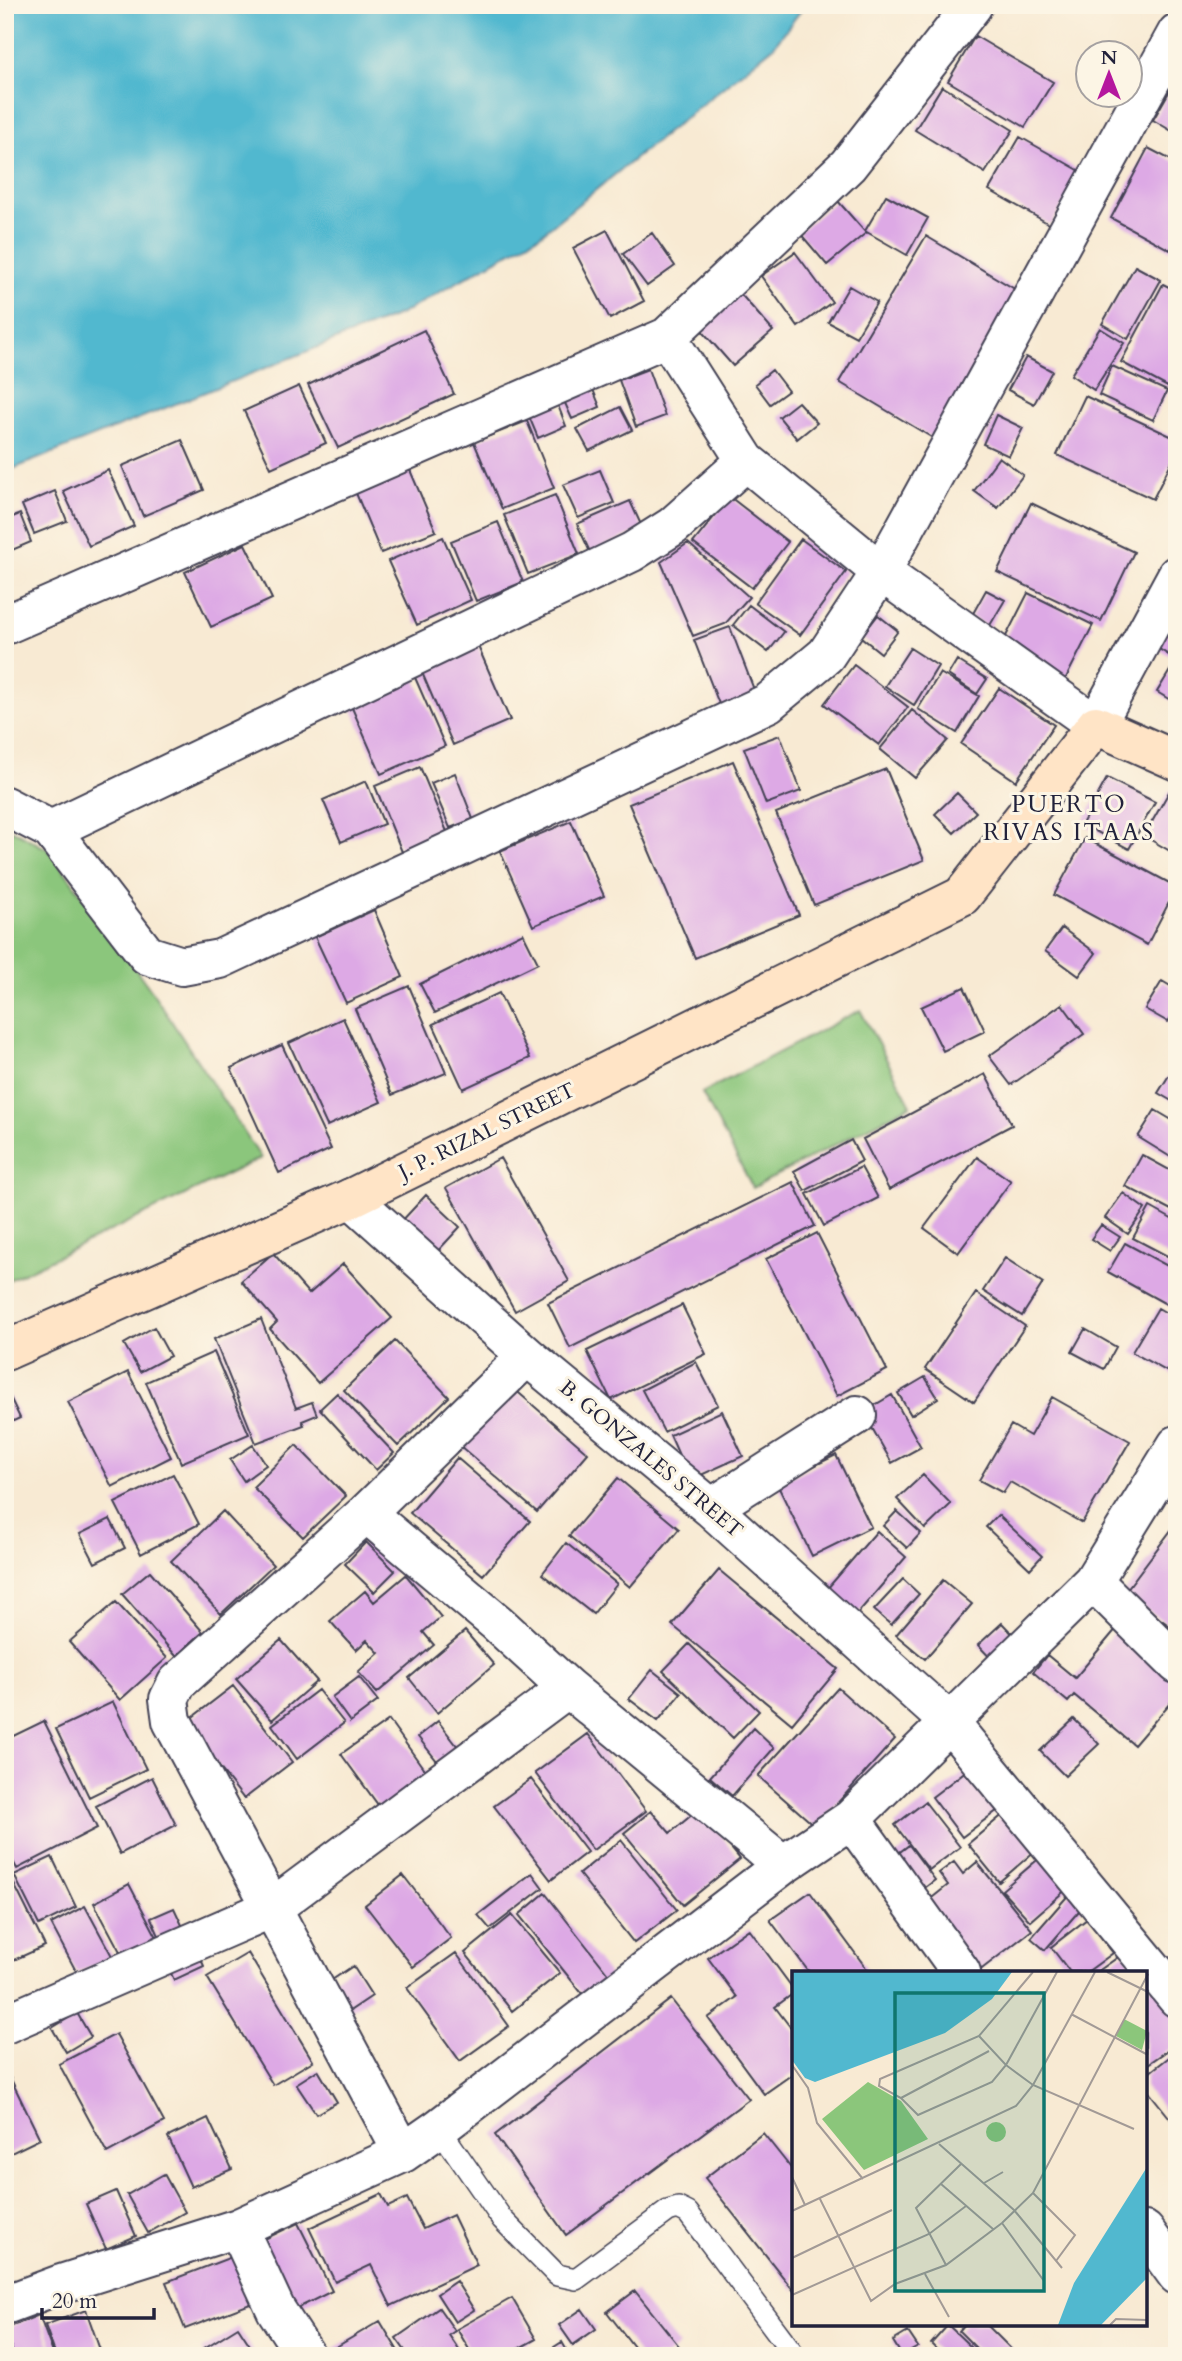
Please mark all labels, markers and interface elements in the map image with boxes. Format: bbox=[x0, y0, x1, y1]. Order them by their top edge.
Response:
north arrow bbox=[1074, 38, 1144, 108]
text: N bbox=[1101, 45, 1118, 71]
district label: PUERTO RIVAS ITAAS bbox=[983, 788, 1155, 849]
street label: J. P. RIZAL STREET bbox=[391, 1076, 580, 1188]
street label: B. GONZALES STREET bbox=[553, 1373, 749, 1545]
inset map bbox=[792, 1971, 1147, 2326]
scale bar bbox=[42, 2277, 154, 2321]
text: 20 m bbox=[52, 2287, 97, 2316]

